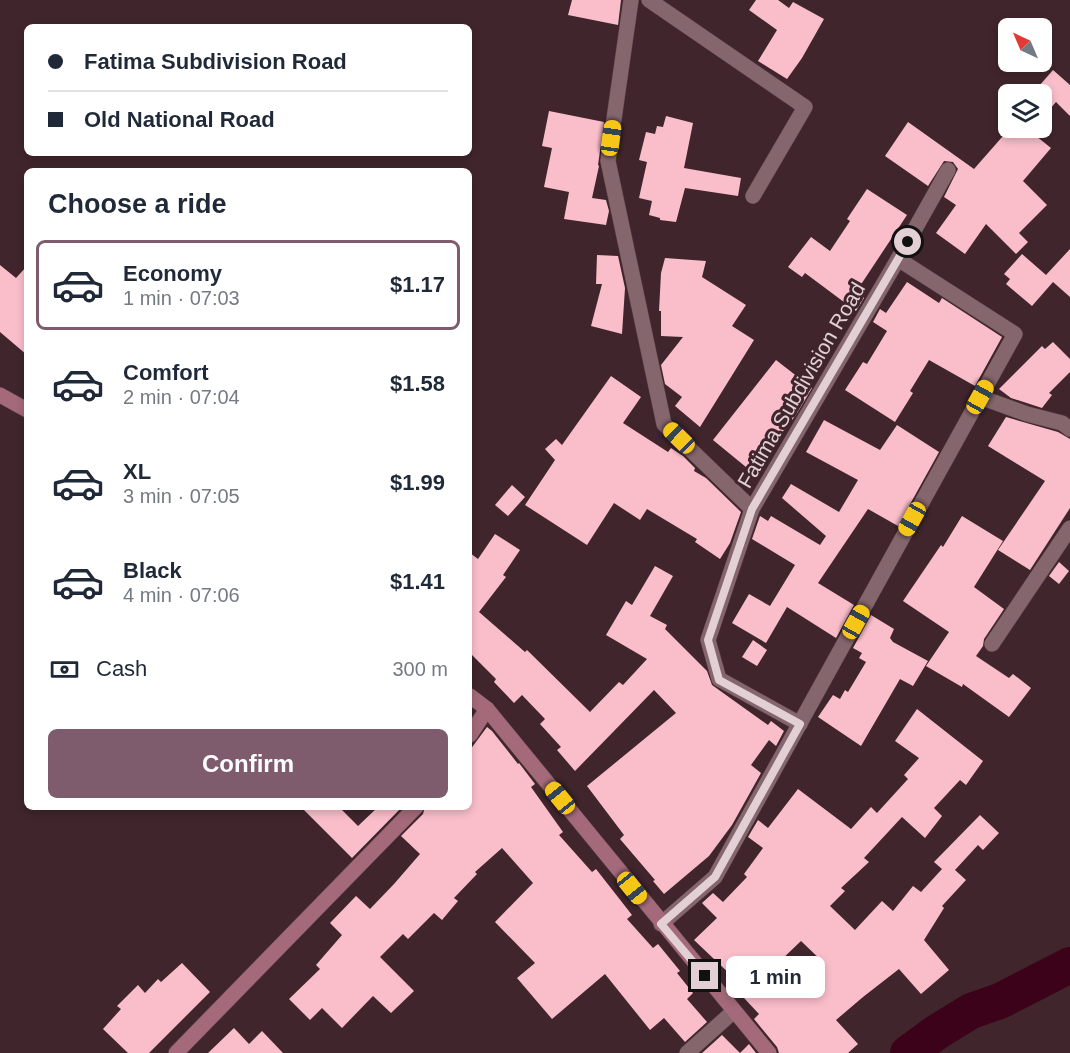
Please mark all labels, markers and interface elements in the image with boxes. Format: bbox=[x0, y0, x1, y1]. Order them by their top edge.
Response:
north arrow bbox=[998, 18, 1052, 72]
map controls bbox=[998, 18, 1052, 138]
text: Fatima Subdivision Road bbox=[84, 49, 347, 74]
button: layers bbox=[998, 84, 1052, 138]
text: Old National Road bbox=[84, 107, 275, 132]
car bbox=[600, 119, 622, 157]
text: Choose a ride bbox=[48, 189, 227, 219]
route start bbox=[894, 228, 921, 255]
icon: car bbox=[51, 258, 105, 312]
text: Economy bbox=[123, 261, 222, 286]
text: $1.17 bbox=[390, 272, 445, 297]
street label: Fatima Subdivision Road bbox=[733, 278, 869, 492]
text: 1 min · 07:03 bbox=[123, 287, 240, 309]
icon: car bbox=[51, 357, 105, 411]
text: Comfort bbox=[123, 360, 209, 385]
text: $1.58 bbox=[390, 371, 445, 396]
car bbox=[963, 377, 997, 417]
text: 2 min · 07:04 bbox=[123, 386, 240, 408]
car bbox=[660, 419, 698, 457]
icon: car bbox=[51, 456, 105, 510]
text: XL bbox=[123, 459, 151, 484]
text: $1.99 bbox=[390, 470, 445, 495]
text: 3 min · 07:05 bbox=[123, 485, 240, 507]
car bbox=[895, 499, 929, 539]
icon: car bbox=[51, 555, 105, 609]
text: Black bbox=[123, 558, 182, 583]
text: $1.41 bbox=[390, 569, 445, 594]
text: 4 min · 07:06 bbox=[123, 584, 240, 606]
car bbox=[839, 602, 873, 642]
icon: cash bbox=[48, 653, 81, 686]
text: Cash bbox=[96, 656, 147, 681]
text: 300 m bbox=[392, 658, 448, 680]
button: Confirm bbox=[48, 729, 448, 798]
car bbox=[542, 778, 578, 818]
car bbox=[614, 868, 650, 908]
callout: 1 min bbox=[726, 955, 825, 997]
route end bbox=[691, 962, 718, 989]
text: 1 min bbox=[749, 966, 802, 988]

